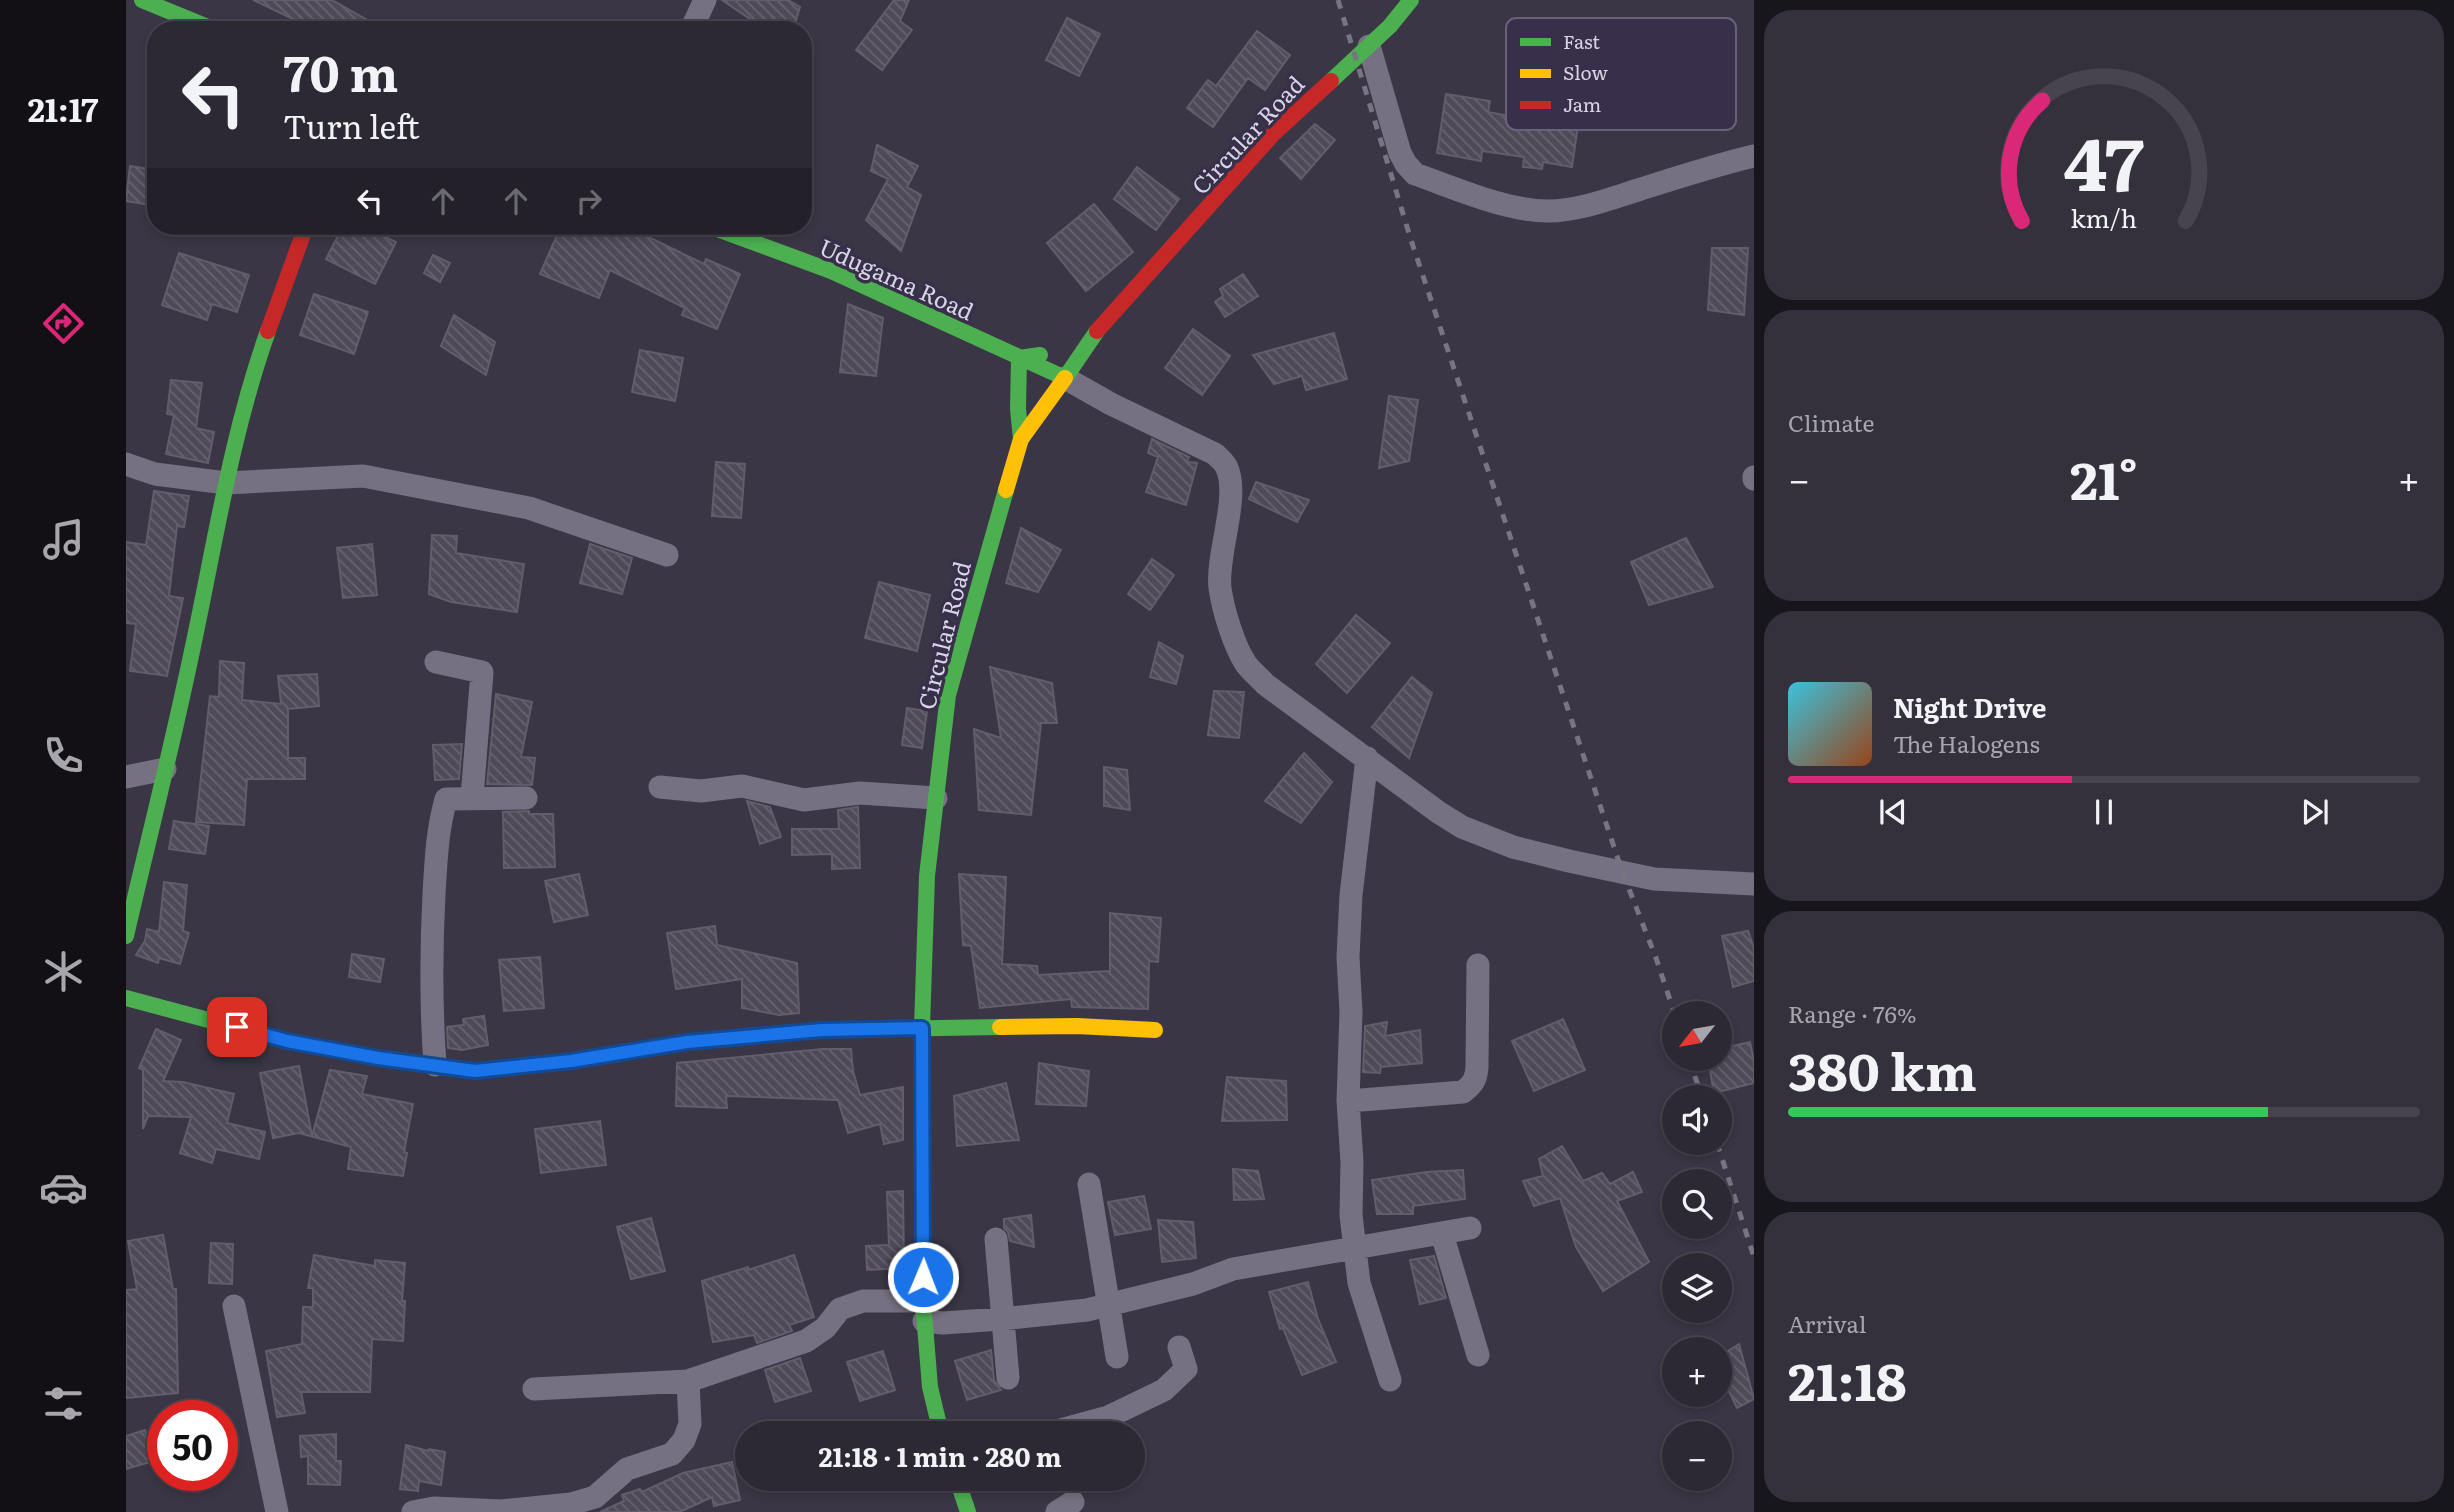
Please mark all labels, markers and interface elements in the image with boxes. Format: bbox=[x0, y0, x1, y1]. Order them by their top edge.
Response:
legend bbox=[1506, 18, 1736, 130]
text: Fast bbox=[1563, 27, 1600, 55]
text: 70 m bbox=[283, 34, 398, 107]
icon: left bbox=[168, 49, 259, 140]
text: Slow bbox=[1563, 58, 1608, 86]
street label: Circular Road bbox=[1183, 67, 1311, 201]
text: 21:17 bbox=[28, 84, 98, 132]
text: Jam bbox=[1563, 90, 1601, 118]
text: Turn left bbox=[283, 101, 420, 149]
text: 47 bbox=[2064, 106, 2145, 214]
icon: left bbox=[351, 182, 389, 220]
icon: ahead bbox=[424, 182, 462, 220]
icon: ahead bbox=[497, 182, 535, 220]
icon: right bbox=[570, 182, 608, 220]
text: km/h bbox=[2071, 199, 2137, 236]
street label: Udugama Road bbox=[814, 229, 980, 327]
icon: directions bbox=[39, 299, 88, 348]
text: Climate bbox=[1788, 405, 1874, 439]
text: 21° bbox=[2070, 439, 2138, 516]
text: − bbox=[1788, 449, 1810, 506]
text: + bbox=[2398, 449, 2420, 506]
icon: music bbox=[39, 515, 88, 564]
street label: Circular Road bbox=[908, 557, 978, 713]
text: Night Drive bbox=[1893, 687, 2047, 726]
text: The Halogens bbox=[1893, 726, 2040, 760]
icon: phone bbox=[39, 731, 88, 780]
icon: previous bbox=[1874, 793, 1912, 831]
icon: pause bbox=[2085, 793, 2123, 831]
icon: next bbox=[2296, 793, 2334, 831]
icon: climate bbox=[39, 947, 88, 996]
text: Range · 76% bbox=[1788, 996, 1916, 1030]
pin bbox=[207, 997, 267, 1057]
north arrow bbox=[1662, 1001, 1732, 1071]
map controls bbox=[1662, 1001, 1732, 1491]
icon: arrive bbox=[218, 1008, 256, 1046]
text: 380 km bbox=[1788, 1030, 1977, 1107]
button: sound bbox=[1662, 1085, 1732, 1155]
icon: car bbox=[39, 1163, 88, 1212]
button: search bbox=[1662, 1169, 1732, 1239]
position arrow bbox=[886, 1240, 960, 1314]
button: layers bbox=[1662, 1253, 1732, 1323]
text: Arrival bbox=[1788, 1306, 1867, 1340]
button: + bbox=[1662, 1337, 1732, 1407]
text: 21:18 bbox=[1788, 1340, 1907, 1417]
icon: filters bbox=[39, 1379, 88, 1428]
speed limit sign: 50 bbox=[147, 1400, 238, 1491]
button: − bbox=[1662, 1421, 1732, 1491]
text: 21:18 · 1 min · 280 m bbox=[818, 1436, 1062, 1475]

